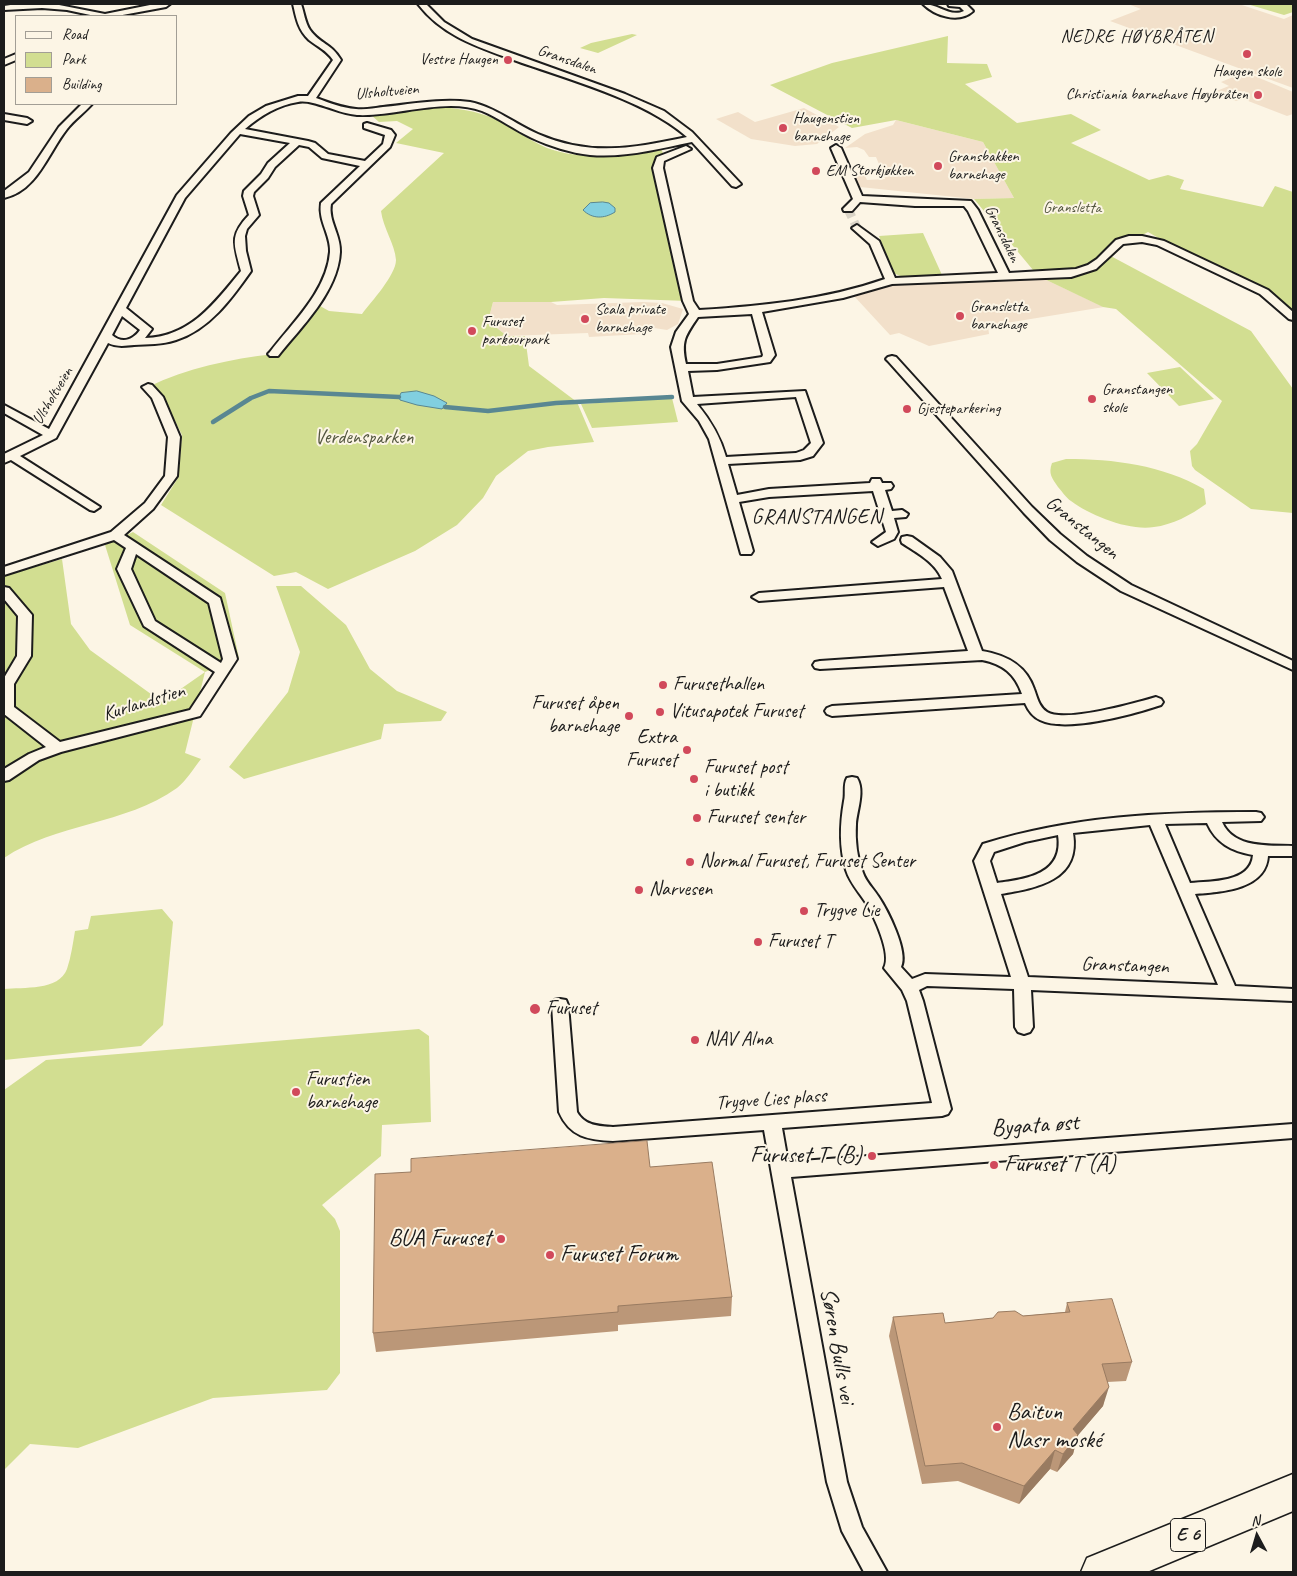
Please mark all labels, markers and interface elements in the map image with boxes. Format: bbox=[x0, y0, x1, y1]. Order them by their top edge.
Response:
legend bbox=[15, 15, 178, 105]
text: Road bbox=[62, 25, 87, 44]
district label: NEDRE HØYBRÅTEN bbox=[1060, 26, 1214, 48]
street label: Gransdalen bbox=[535, 41, 599, 79]
marker: Haugen skole bbox=[1241, 48, 1253, 60]
text: Park bbox=[62, 50, 86, 69]
place label: Vestre Haugen bbox=[420, 50, 498, 70]
marker: Vestre Haugen bbox=[502, 54, 514, 66]
place label: Haugen skole bbox=[1213, 62, 1281, 82]
text: Building bbox=[62, 75, 101, 94]
street label: Ulsholtveien bbox=[355, 80, 419, 104]
place label: Christiania barnehave Høybråten bbox=[1066, 85, 1248, 105]
marker: Christiania barnehave Høybråten bbox=[1252, 89, 1264, 101]
place label: Haugenstien barnehage bbox=[793, 109, 859, 147]
marker: Haugenstien barnehage bbox=[777, 122, 789, 134]
place label: Gransbakken barnehage bbox=[948, 147, 1019, 185]
marker: Gransbakken barnehage bbox=[932, 160, 944, 172]
place label: EM Storkjøkken bbox=[826, 161, 913, 181]
marker: EM Storkjøkken bbox=[810, 165, 822, 177]
park label: Gransletta bbox=[1043, 198, 1101, 218]
street label: Gransdalen bbox=[980, 202, 1024, 266]
place label: Gransletta barnehage bbox=[970, 297, 1028, 335]
place label: Scala private barnehage bbox=[595, 300, 665, 338]
marker: Gransletta barnehage bbox=[954, 310, 966, 322]
place label: Furuset parkourpark bbox=[482, 312, 549, 350]
marker: Scala private barnehage bbox=[579, 313, 591, 325]
marker: Furuset parkourpark bbox=[466, 325, 478, 337]
street label: Ulsholtveien bbox=[29, 364, 77, 428]
place label: Granstangen skole bbox=[1102, 380, 1172, 418]
marker: Granstangen skole bbox=[1086, 393, 1098, 405]
place label: Gjesteparkering bbox=[917, 399, 1000, 419]
marker: Gjesteparkering bbox=[901, 403, 913, 415]
park label: Verdensparken bbox=[314, 426, 414, 450]
street label: Granstangen bbox=[1040, 491, 1124, 565]
district label: GRANSTANGEN bbox=[752, 504, 882, 530]
place label: Furusethallen bbox=[673, 673, 764, 697]
street label: Kurlandstien bbox=[100, 679, 188, 727]
marker: Furusethallen bbox=[657, 679, 669, 691]
place label: Furuset åpen barnehage bbox=[532, 692, 619, 739]
place label: Vitusapotek Furuset bbox=[670, 700, 803, 724]
marker: Vitusapotek Furuset bbox=[654, 706, 666, 718]
marker: Furuset åpen barnehage bbox=[623, 710, 635, 722]
place label: Extra Furuset bbox=[626, 726, 677, 773]
marker: Extra Furuset bbox=[681, 744, 693, 756]
place label: Furuset post i butikk bbox=[704, 756, 788, 803]
marker: Furuset post i butikk bbox=[688, 773, 700, 785]
place label: Furuset senter bbox=[707, 806, 805, 830]
marker: Furuset senter bbox=[691, 812, 703, 824]
place label: Normal Furuset, Furuset Senter bbox=[700, 850, 915, 874]
marker: Normal Furuset, Furuset Senter bbox=[684, 856, 696, 868]
place label: Narvesen bbox=[649, 878, 712, 902]
marker: Narvesen bbox=[633, 884, 645, 896]
place label: Trygve Lie bbox=[814, 899, 880, 923]
marker: Trygve Lie bbox=[798, 905, 810, 917]
place label: Furuset T bbox=[768, 930, 833, 954]
marker: Furuset T bbox=[752, 936, 764, 948]
street label: Granstangen bbox=[1081, 952, 1169, 980]
place label: Furuset bbox=[546, 997, 597, 1021]
marker: Furuset bbox=[528, 1002, 542, 1016]
place label: NAV Alna bbox=[705, 1028, 772, 1052]
marker: NAV Alna bbox=[689, 1034, 701, 1046]
place label: Furustien barnehage bbox=[306, 1068, 377, 1115]
street label: Trygve Lies plass bbox=[715, 1084, 827, 1116]
marker: Furustien barnehage bbox=[290, 1086, 302, 1098]
street label: Bygata øst bbox=[990, 1109, 1080, 1143]
place label: Furuset T (B) bbox=[750, 1142, 862, 1170]
marker: Furuset T (B) bbox=[866, 1150, 878, 1162]
place label: Furuset T (A) bbox=[1004, 1151, 1115, 1179]
marker: Furuset T (A) bbox=[988, 1159, 1000, 1171]
place label: BUA Furuset bbox=[389, 1225, 491, 1253]
marker: BUA Furuset bbox=[495, 1233, 507, 1245]
place label: Furuset Forum bbox=[560, 1241, 678, 1269]
marker: Furuset Forum bbox=[544, 1249, 556, 1261]
street label: Søren Bulls vei bbox=[813, 1286, 861, 1406]
place label: Baitun Nasr moské bbox=[1007, 1399, 1102, 1455]
marker: Baitun Nasr moské bbox=[991, 1421, 1003, 1433]
north arrow bbox=[1232, 1511, 1282, 1561]
text: N bbox=[1250, 1512, 1261, 1529]
road number: E 6 bbox=[1170, 1518, 1206, 1552]

